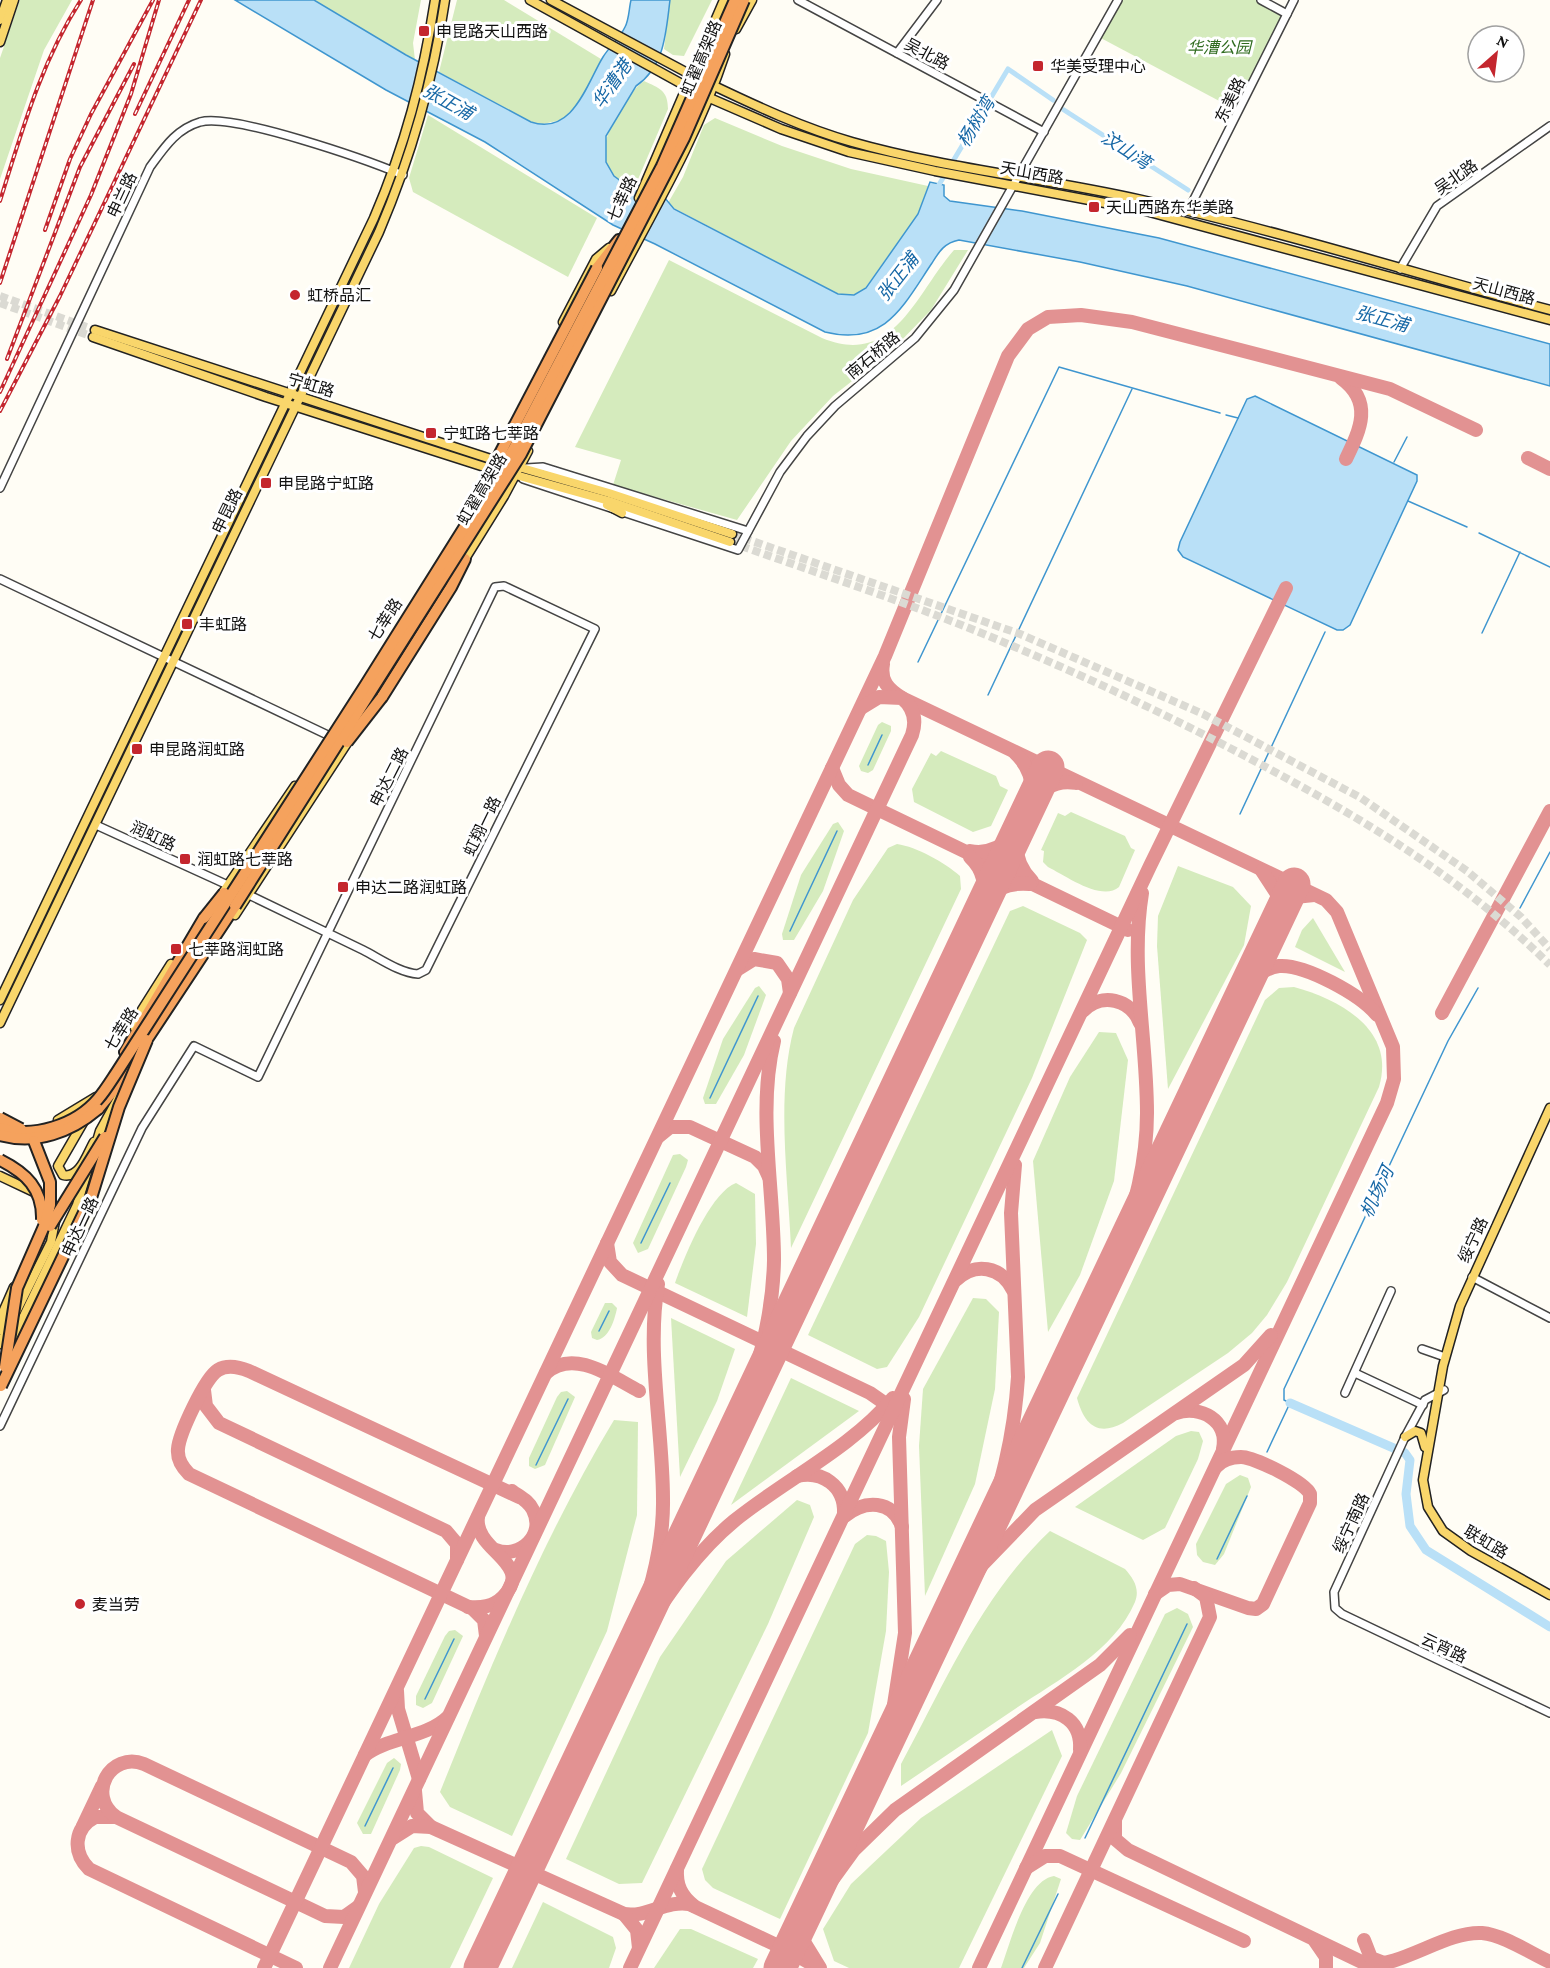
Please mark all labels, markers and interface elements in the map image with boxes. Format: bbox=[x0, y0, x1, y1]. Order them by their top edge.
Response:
street label: 虹翟高架路 bbox=[678, 18, 724, 98]
place label: 申昆路天山西路 bbox=[436, 23, 548, 40]
marker: 申昆路天山西路 bbox=[417, 24, 431, 38]
north arrow bbox=[1466, 24, 1526, 84]
text: N bbox=[1494, 31, 1512, 51]
street label: 吴北路 bbox=[902, 35, 952, 73]
park label: 华漕公园 bbox=[1187, 39, 1253, 56]
water label: 华漕港 bbox=[588, 54, 637, 112]
place label: 华美受理中心 bbox=[1050, 57, 1146, 75]
marker: 华美受理中心 bbox=[1031, 59, 1045, 73]
street label: 东美路 bbox=[1212, 75, 1248, 125]
water label: 张正浦 bbox=[420, 80, 479, 125]
water label: 杨树湾 bbox=[954, 91, 1000, 150]
water label: 汶山湾 bbox=[1098, 127, 1157, 175]
street label: 吴北路 bbox=[1431, 156, 1481, 198]
street label: 天山西路 bbox=[999, 159, 1065, 187]
street label: 申兰路 bbox=[104, 170, 140, 220]
street label: 七莘路 bbox=[604, 174, 640, 224]
place label: 天山西路东华美路 bbox=[1106, 199, 1234, 216]
marker: 天山西路东华美路 bbox=[1087, 200, 1101, 214]
water label: 张正浦 bbox=[873, 247, 924, 304]
street label: 天山西路 bbox=[1471, 275, 1537, 307]
place label: 虹桥品汇 bbox=[307, 287, 371, 304]
marker: 虹桥品汇 bbox=[288, 288, 302, 302]
water label: 张正浦 bbox=[1353, 302, 1414, 336]
street label: 南石桥路 bbox=[843, 328, 903, 382]
street label: 宁虹路 bbox=[286, 370, 336, 400]
place label: 宁虹路七莘路 bbox=[443, 425, 539, 442]
marker: 宁虹路七莘路 bbox=[424, 426, 438, 440]
street label: 虹翟高架路 bbox=[454, 450, 510, 528]
place label: 申昆路宁虹路 bbox=[278, 475, 374, 492]
marker: 申昆路宁虹路 bbox=[259, 476, 273, 490]
street label: 申昆路 bbox=[209, 486, 245, 536]
street label: 七莘路 bbox=[365, 595, 405, 645]
place label: 丰虹路 bbox=[199, 616, 247, 633]
marker: 丰虹路 bbox=[180, 617, 194, 631]
place label: 申昆路润虹路 bbox=[149, 741, 245, 758]
marker: 申昆路润虹路 bbox=[130, 742, 144, 756]
street label: 申达二路 bbox=[367, 745, 411, 809]
street label: 虹翔一路 bbox=[460, 794, 504, 858]
street label: 润虹路 bbox=[128, 818, 178, 854]
place label: 润虹路七莘路 bbox=[197, 851, 293, 868]
marker: 润虹路七莘路 bbox=[178, 852, 192, 866]
place label: 申达二路润虹路 bbox=[355, 879, 467, 896]
marker: 申达二路润虹路 bbox=[336, 880, 350, 894]
place label: 七莘路润虹路 bbox=[188, 941, 284, 958]
marker: 七莘路润虹路 bbox=[169, 942, 183, 956]
street label: 七莘路 bbox=[101, 1004, 141, 1054]
water label: 机场河 bbox=[1357, 1161, 1399, 1221]
street label: 申达一路 bbox=[59, 1194, 101, 1260]
street label: 绥宁路 bbox=[1455, 1215, 1491, 1265]
street label: 绥宁南路 bbox=[1330, 1490, 1372, 1556]
street label: 联虹路 bbox=[1461, 1522, 1511, 1562]
place label: 麦当劳 bbox=[92, 1596, 140, 1613]
marker: 麦当劳 bbox=[73, 1597, 87, 1611]
street label: 云宵路 bbox=[1419, 1630, 1469, 1666]

